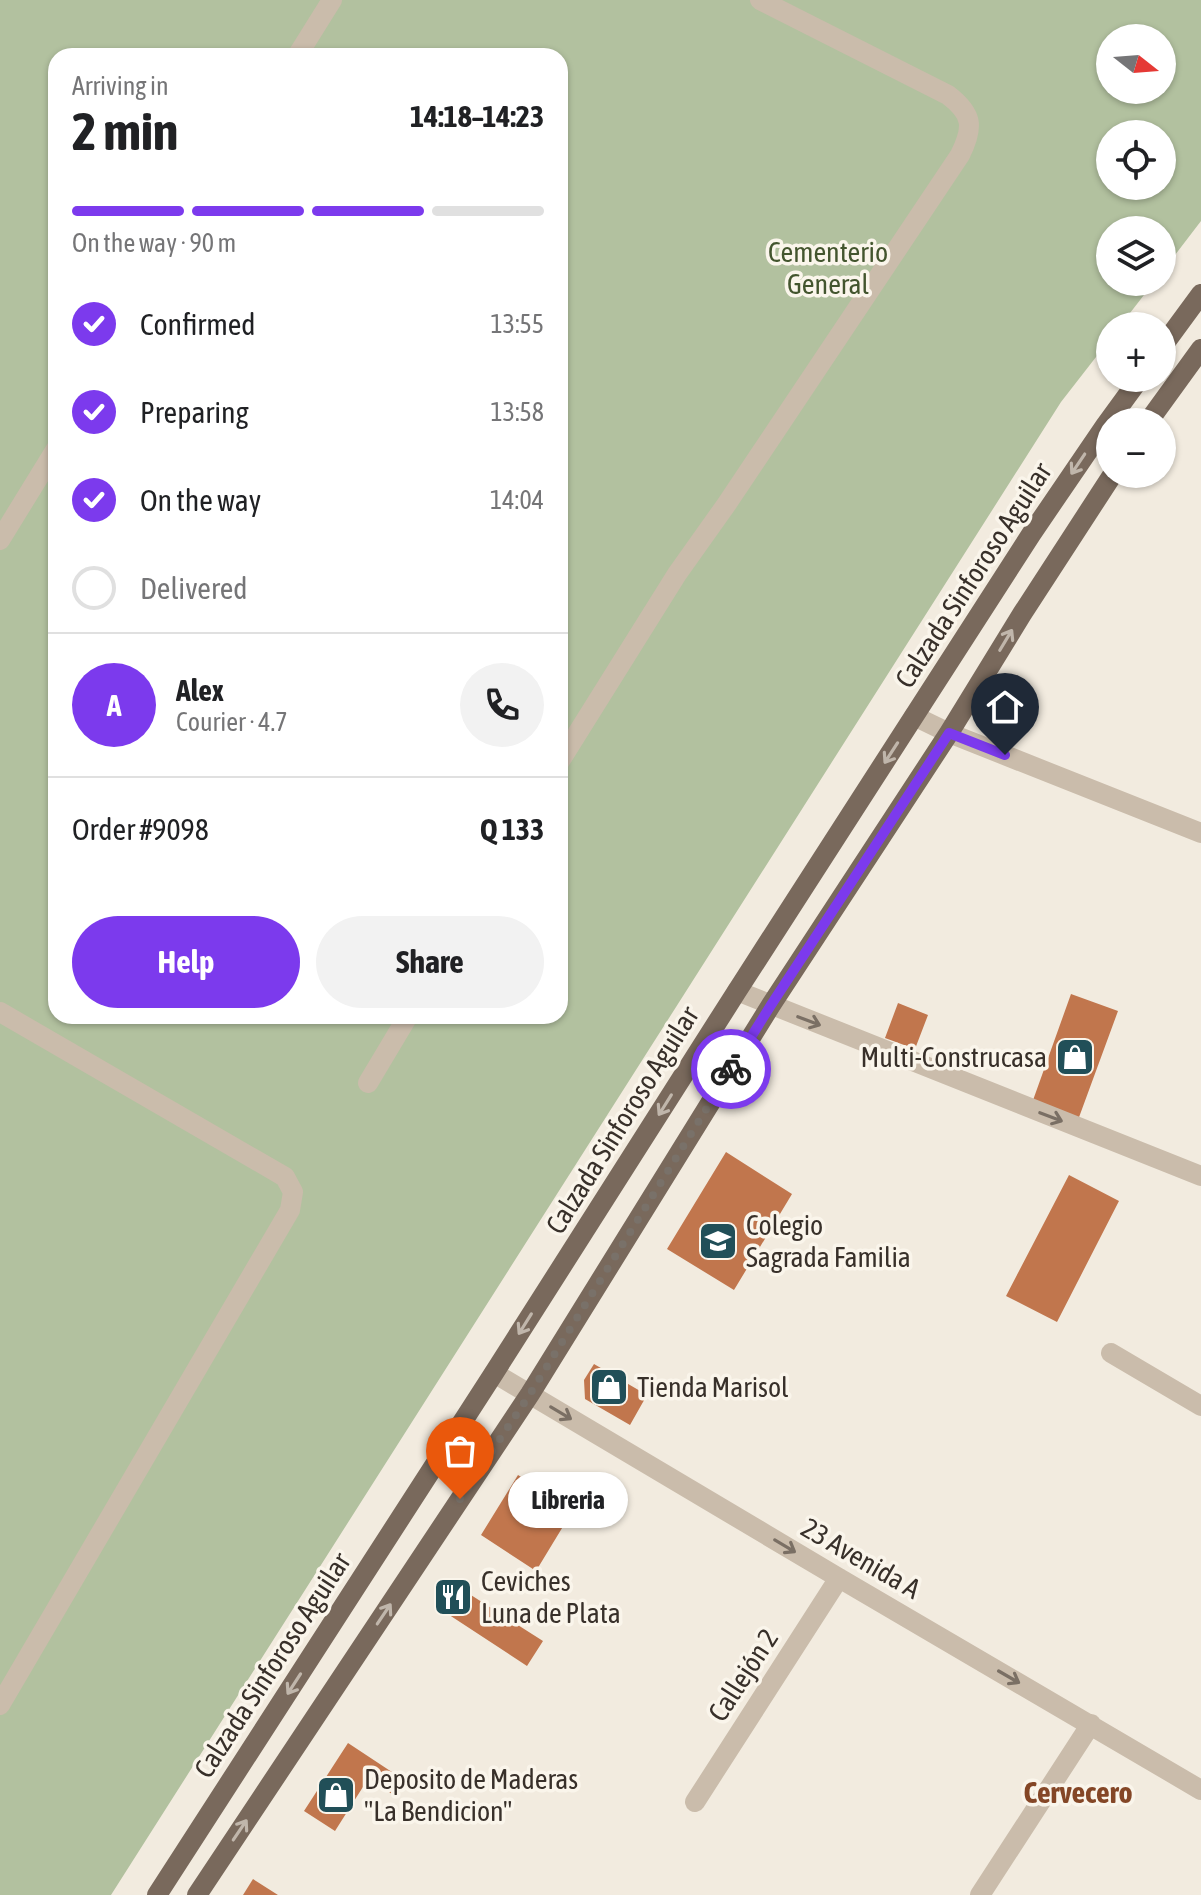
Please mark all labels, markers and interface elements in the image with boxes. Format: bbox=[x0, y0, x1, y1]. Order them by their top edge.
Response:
north arrow bbox=[1096, 24, 1176, 104]
map controls bbox=[1096, 24, 1176, 488]
text: Arriving in bbox=[72, 71, 169, 101]
text: 14:18–14:23 bbox=[410, 99, 544, 133]
text: 2 min bbox=[72, 101, 178, 161]
button: locate bbox=[1096, 120, 1176, 200]
button: layers bbox=[1096, 216, 1176, 296]
text: On the way · 90 m bbox=[72, 228, 236, 258]
park label: Cementerio General bbox=[768, 236, 888, 300]
icon: check bbox=[72, 302, 116, 346]
text: Confirmed bbox=[140, 307, 255, 341]
text: 13:55 bbox=[490, 309, 544, 339]
button: + bbox=[1096, 312, 1176, 392]
icon: check bbox=[72, 390, 116, 434]
text: Preparing bbox=[140, 395, 249, 429]
text: 13:58 bbox=[490, 397, 544, 427]
button: − bbox=[1096, 408, 1176, 488]
one-way arrow bbox=[1070, 453, 1086, 475]
street label: Calzada Sinforoso Aguilar bbox=[888, 456, 1058, 693]
icon: check bbox=[72, 478, 116, 522]
text: On the way bbox=[140, 483, 261, 517]
text: 14:04 bbox=[490, 485, 544, 515]
text: Delivered bbox=[140, 571, 248, 605]
one-way arrow bbox=[999, 629, 1015, 652]
button: phone bbox=[460, 663, 544, 747]
text: Alex bbox=[176, 673, 224, 707]
pin bbox=[971, 673, 1039, 755]
icon: home bbox=[983, 685, 1027, 729]
text: A bbox=[107, 688, 121, 722]
text: Courier · 4.7 bbox=[176, 707, 287, 737]
one-way arrow bbox=[882, 741, 898, 764]
text: Order #9098 bbox=[72, 812, 209, 846]
text: Q 133 bbox=[480, 812, 544, 846]
button: Help bbox=[72, 916, 300, 1008]
button: Share bbox=[316, 916, 544, 1008]
street label: Calzada Sinforoso Aguilar bbox=[539, 1000, 705, 1239]
one-way arrow bbox=[796, 1015, 821, 1029]
courier bbox=[691, 1029, 771, 1109]
shop icon: Multi-Construcasa bbox=[1054, 1036, 1096, 1078]
place label: Multi-Construcasa bbox=[860, 1041, 1047, 1073]
icon: bike bbox=[709, 1047, 753, 1091]
one-way arrow bbox=[656, 1093, 673, 1115]
one-way arrow bbox=[1038, 1110, 1063, 1125]
place label: Colegio Sagrada Familia bbox=[746, 1209, 911, 1273]
school or university icon: Colegio Sagrada Familia bbox=[697, 1220, 739, 1262]
one-way arrow bbox=[517, 1312, 533, 1335]
shop icon: Tienda Marisol bbox=[588, 1366, 630, 1408]
place label: Tienda Marisol bbox=[637, 1371, 789, 1403]
one-way arrow bbox=[550, 1405, 573, 1421]
pin bbox=[426, 1417, 494, 1499]
icon: bag bbox=[438, 1429, 482, 1473]
callout: Libreria bbox=[508, 1471, 628, 1527]
text: Libreria bbox=[531, 1485, 605, 1515]
street label: 23 Avenida A bbox=[796, 1511, 926, 1605]
one-way arrow bbox=[773, 1538, 796, 1554]
street label: Calzada Sinforoso Aguilar bbox=[187, 1546, 357, 1783]
place label: Ceviches Luna de Plata bbox=[481, 1565, 621, 1629]
restaurant icon: Ceviches Luna de Plata bbox=[432, 1576, 474, 1618]
one-way arrow bbox=[376, 1603, 392, 1625]
street label: Callejón 2 bbox=[702, 1623, 784, 1727]
one-way arrow bbox=[997, 1669, 1020, 1685]
one-way arrow bbox=[285, 1672, 301, 1695]
place label: Deposito de Maderas "La Bendicion" bbox=[364, 1763, 578, 1827]
shop icon: Deposito de Maderas "La Bendicion" bbox=[315, 1774, 357, 1816]
district label: Cervecero bbox=[1023, 1775, 1133, 1809]
one-way arrow bbox=[232, 1819, 248, 1842]

